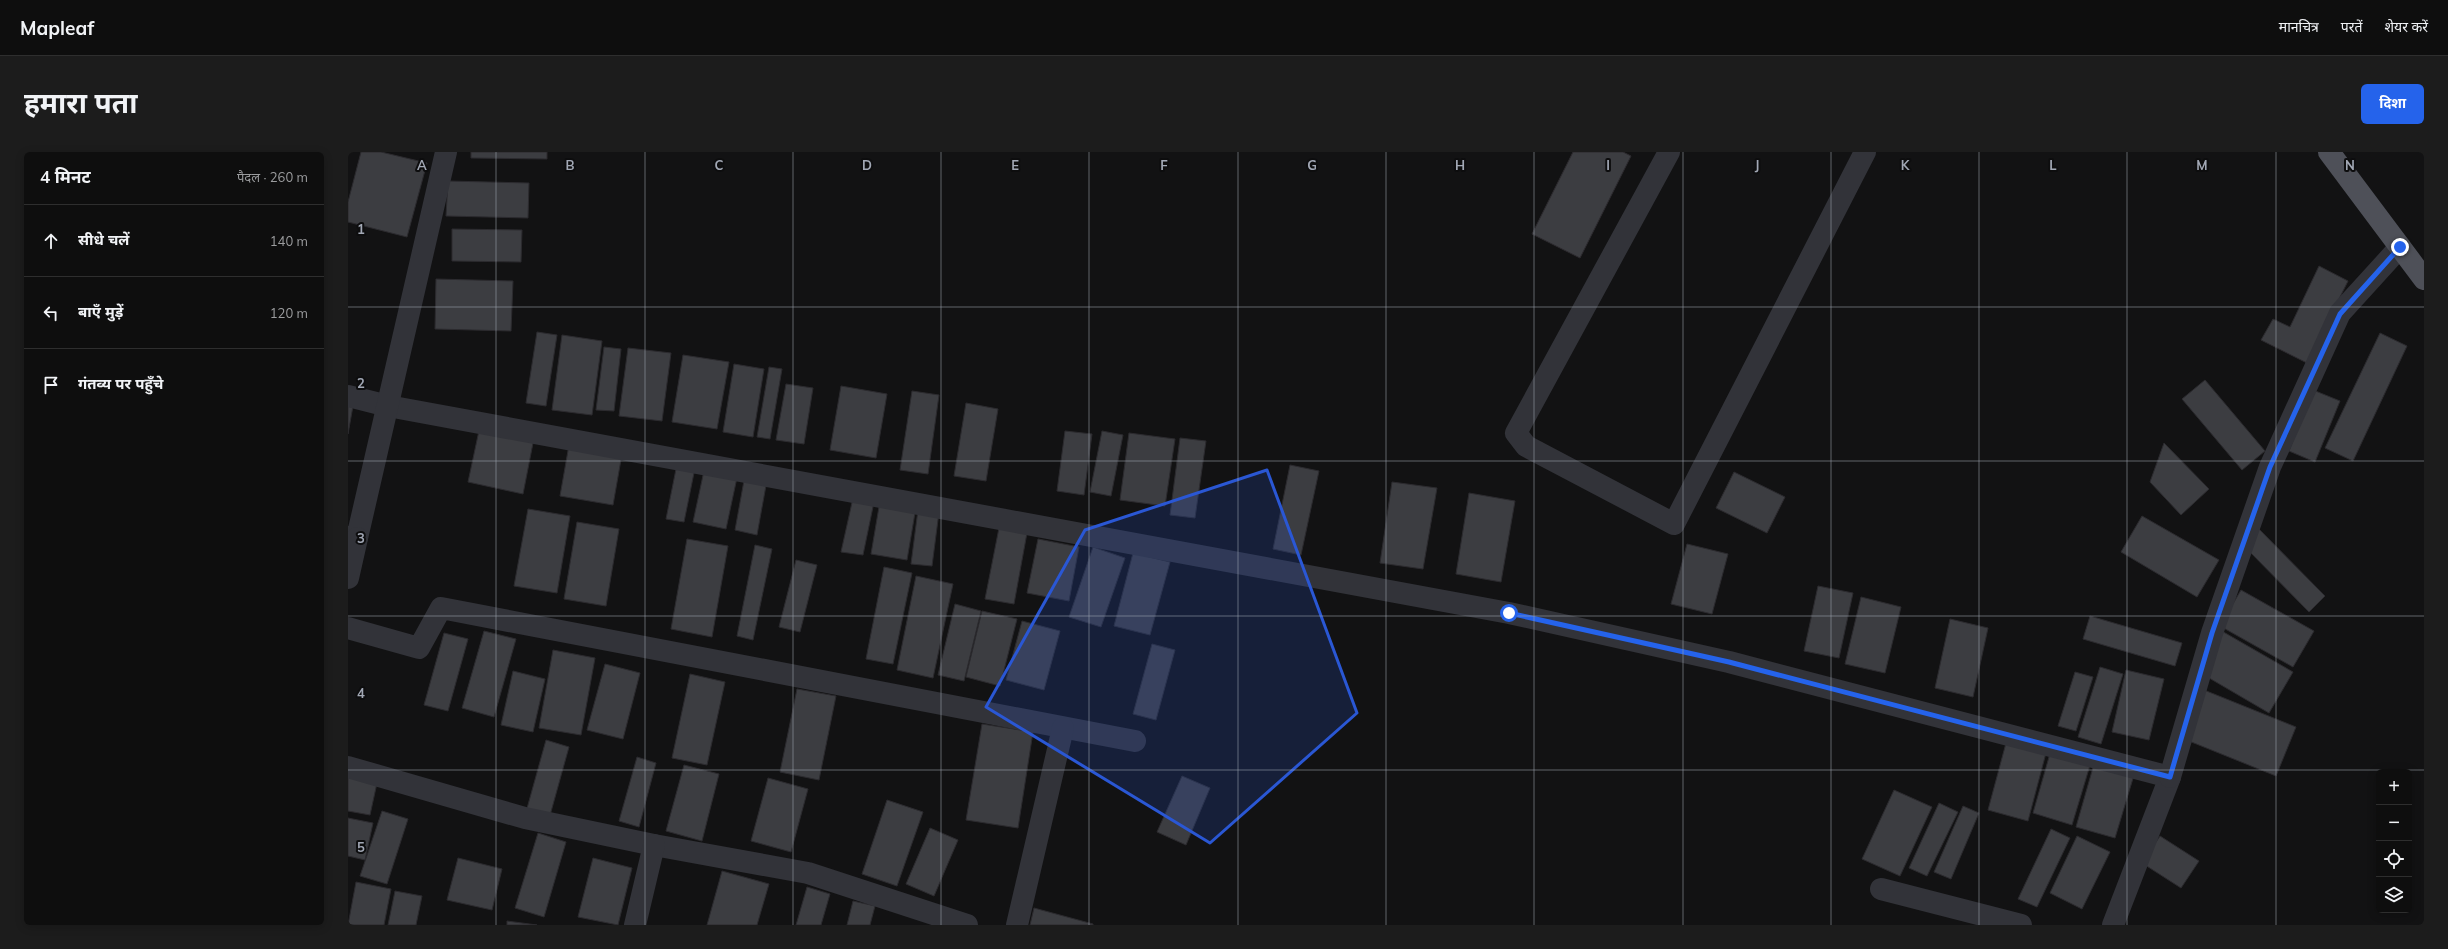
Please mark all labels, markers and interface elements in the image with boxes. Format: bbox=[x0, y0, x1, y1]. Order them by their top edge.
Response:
text: Mapleaf bbox=[20, 16, 94, 40]
text: मानचित्र bbox=[2279, 18, 2319, 36]
text: परतें bbox=[2341, 18, 2363, 36]
text: शेयर करें bbox=[2385, 18, 2428, 36]
button: दिशा bbox=[2361, 84, 2424, 124]
text: हमारा पता bbox=[24, 85, 137, 120]
text: A bbox=[417, 157, 427, 173]
text: B bbox=[566, 157, 575, 173]
text: C bbox=[715, 157, 724, 173]
text: D bbox=[862, 157, 872, 173]
text: E bbox=[1011, 157, 1019, 173]
text: F bbox=[1160, 157, 1168, 173]
text: G bbox=[1307, 157, 1317, 173]
text: H bbox=[1455, 157, 1465, 173]
text: I bbox=[1606, 157, 1610, 173]
text: J bbox=[1755, 157, 1759, 173]
text: K bbox=[1901, 157, 1911, 173]
text: L bbox=[2049, 157, 2057, 173]
text: M bbox=[2196, 157, 2208, 173]
text: N bbox=[2345, 157, 2355, 173]
text: 4 मिनट bbox=[40, 166, 91, 187]
text: पैदल · 260 m bbox=[237, 169, 308, 185]
text: 1 bbox=[357, 221, 365, 237]
icon: ahead bbox=[40, 230, 62, 252]
text: सीधे चलें bbox=[78, 230, 129, 249]
text: 140 m bbox=[270, 233, 308, 249]
route end bbox=[2391, 238, 2409, 256]
icon: left bbox=[40, 302, 62, 324]
text: बाएँ मुड़ें bbox=[78, 302, 123, 321]
text: 120 m bbox=[270, 305, 308, 321]
icon: arrive bbox=[40, 374, 62, 396]
text: गंतव्य पर पहुँचे bbox=[78, 374, 163, 393]
text: 2 bbox=[357, 375, 365, 391]
text: 3 bbox=[357, 530, 365, 546]
route start bbox=[1500, 604, 1518, 622]
text: 4 bbox=[357, 685, 365, 701]
map controls bbox=[2376, 769, 2412, 913]
button: + bbox=[2376, 769, 2412, 805]
button: − bbox=[2376, 805, 2412, 841]
text: 5 bbox=[357, 839, 365, 855]
button: locate bbox=[2376, 841, 2412, 877]
button: layers bbox=[2376, 877, 2412, 913]

